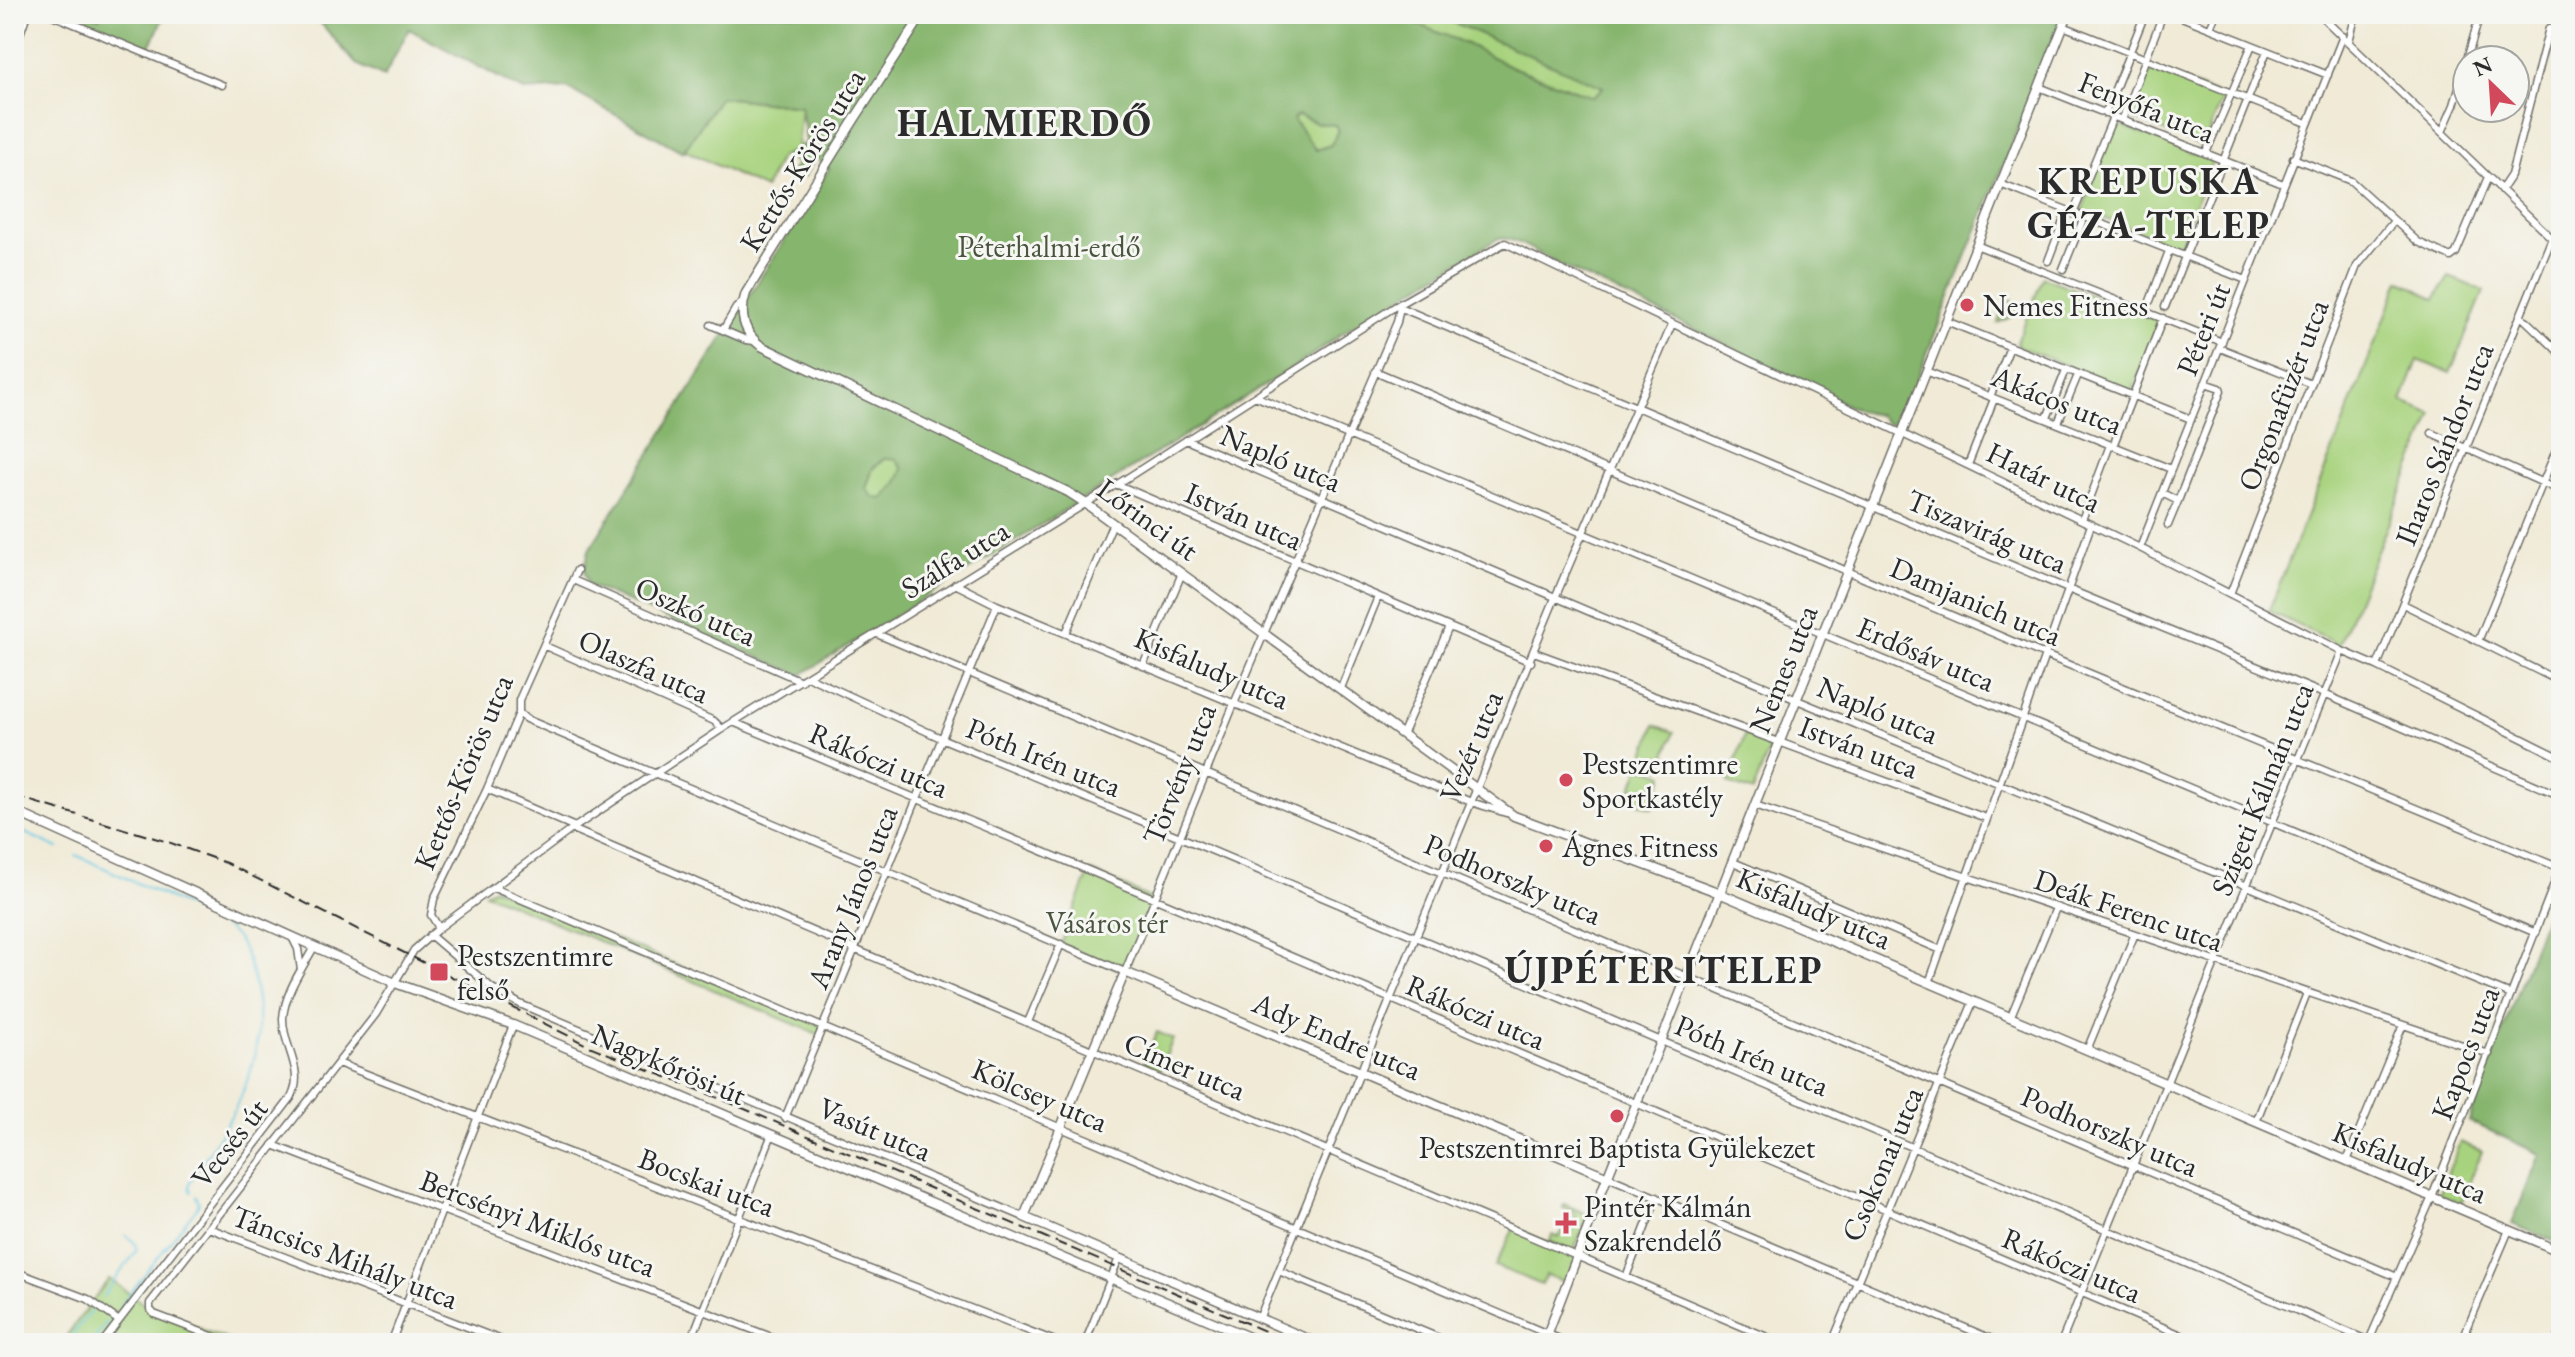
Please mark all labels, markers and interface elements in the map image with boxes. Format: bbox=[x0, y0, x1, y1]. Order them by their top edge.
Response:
north arrow bbox=[2451, 44, 2531, 124]
text: N bbox=[2469, 49, 2497, 83]
street label: Kettős-Körös utca bbox=[730, 61, 874, 259]
street label: Fenyőfa utca bbox=[2073, 62, 2221, 152]
district label: HALMIERDŐ bbox=[897, 98, 1153, 147]
district label: KREPUSKA GÉZA-TELEP bbox=[2027, 156, 2271, 249]
park label: Péterhalmi-erdő bbox=[957, 227, 1141, 266]
street label: Péteri út bbox=[2167, 276, 2239, 381]
place label: Nemes Fitness bbox=[1983, 286, 2148, 325]
street label: Orgonafüzér utca bbox=[2229, 294, 2337, 496]
marker: Nemes Fitness bbox=[1958, 296, 1976, 314]
street label: Iharos Sándor utca bbox=[2386, 337, 2502, 551]
street label: Akácos utca bbox=[1985, 356, 2128, 444]
street label: Napló utca bbox=[1215, 415, 1347, 501]
street label: Határ utca bbox=[1980, 433, 2108, 521]
street label: Lőrinci út bbox=[1089, 469, 1207, 569]
street label: István utca bbox=[1179, 473, 1309, 559]
street label: Tiszavirág utca bbox=[1901, 480, 2073, 582]
street label: Szálfa utca bbox=[894, 511, 1016, 607]
street label: Damjanich utca bbox=[1884, 547, 2068, 655]
street label: Oszkó utca bbox=[630, 567, 762, 655]
street label: Nemes utca bbox=[1740, 599, 1826, 739]
street label: Erdősáv utca bbox=[1851, 607, 2001, 701]
street label: Kisfaludy utca bbox=[1129, 618, 1295, 718]
street label: Olaszfa utca bbox=[573, 620, 715, 712]
street label: Napló utca bbox=[1812, 667, 1944, 753]
street label: Kettős-Körös utca bbox=[404, 668, 522, 876]
street label: Szigeti Kálmán utca bbox=[2202, 677, 2322, 901]
street label: Vezér utca bbox=[1430, 685, 1512, 807]
street label: Törvény utca bbox=[1133, 698, 1225, 850]
street label: István utca bbox=[1794, 706, 1924, 788]
street label: Póth Irén utca bbox=[961, 708, 1127, 806]
street label: Rákóczi utca bbox=[804, 713, 954, 807]
place label: Pestszentimre Sportkastély bbox=[1582, 744, 1738, 817]
marker: Pestszentimre Sportkastély bbox=[1557, 771, 1575, 789]
street label: Arany János utca bbox=[797, 800, 906, 995]
street label: Podhorszky utca bbox=[1419, 824, 1607, 934]
place label: Ágnes Fitness bbox=[1561, 827, 1718, 866]
marker: Ágnes Fitness bbox=[1537, 837, 1555, 855]
street label: Kisfaludy utca bbox=[1731, 858, 1897, 958]
street label: Deák Ferenc utca bbox=[2029, 859, 2229, 961]
park label: Vásáros tér bbox=[1046, 903, 1168, 942]
place label: Pestszentimre felső bbox=[457, 936, 613, 1009]
district label: ÚJPÉTERITELEP bbox=[1504, 945, 1824, 994]
marker: Pestszentimre felső bbox=[428, 961, 450, 983]
street label: Rákóczi utca bbox=[1401, 965, 1551, 1059]
street label: Kapocs utca bbox=[2422, 981, 2508, 1125]
street label: Ady Endre utca bbox=[1246, 983, 1427, 1089]
street label: Póth Irén utca bbox=[1669, 1005, 1835, 1105]
street label: Nagykőrösi út bbox=[586, 1014, 753, 1114]
street label: Címer utca bbox=[1118, 1023, 1252, 1109]
street label: Kölcsey utca bbox=[966, 1049, 1114, 1141]
street label: Podhorszky utca bbox=[2016, 1076, 2204, 1186]
street label: Csokonai utca bbox=[1832, 1081, 1932, 1247]
street label: Vasút utca bbox=[813, 1088, 937, 1170]
street label: Vecsés út bbox=[182, 1090, 276, 1196]
marker: Pestszentimrei Baptista Gyülekezet bbox=[1608, 1107, 1626, 1125]
street label: Kisfaludy utca bbox=[2327, 1112, 2493, 1212]
place label: Pestszentimrei Baptista Gyülekezet bbox=[1419, 1128, 1816, 1167]
street label: Bocskai utca bbox=[633, 1138, 781, 1226]
street label: Bercsényi Miklós utca bbox=[415, 1160, 661, 1286]
place label: Pintér Kálmán Szakrendelő bbox=[1584, 1187, 1752, 1260]
street label: Táncsics Mihály utca bbox=[226, 1196, 464, 1318]
marker: Pintér Kálmán Szakrendelő bbox=[1555, 1212, 1577, 1234]
street label: Rákóczi utca bbox=[1997, 1218, 2147, 1312]

